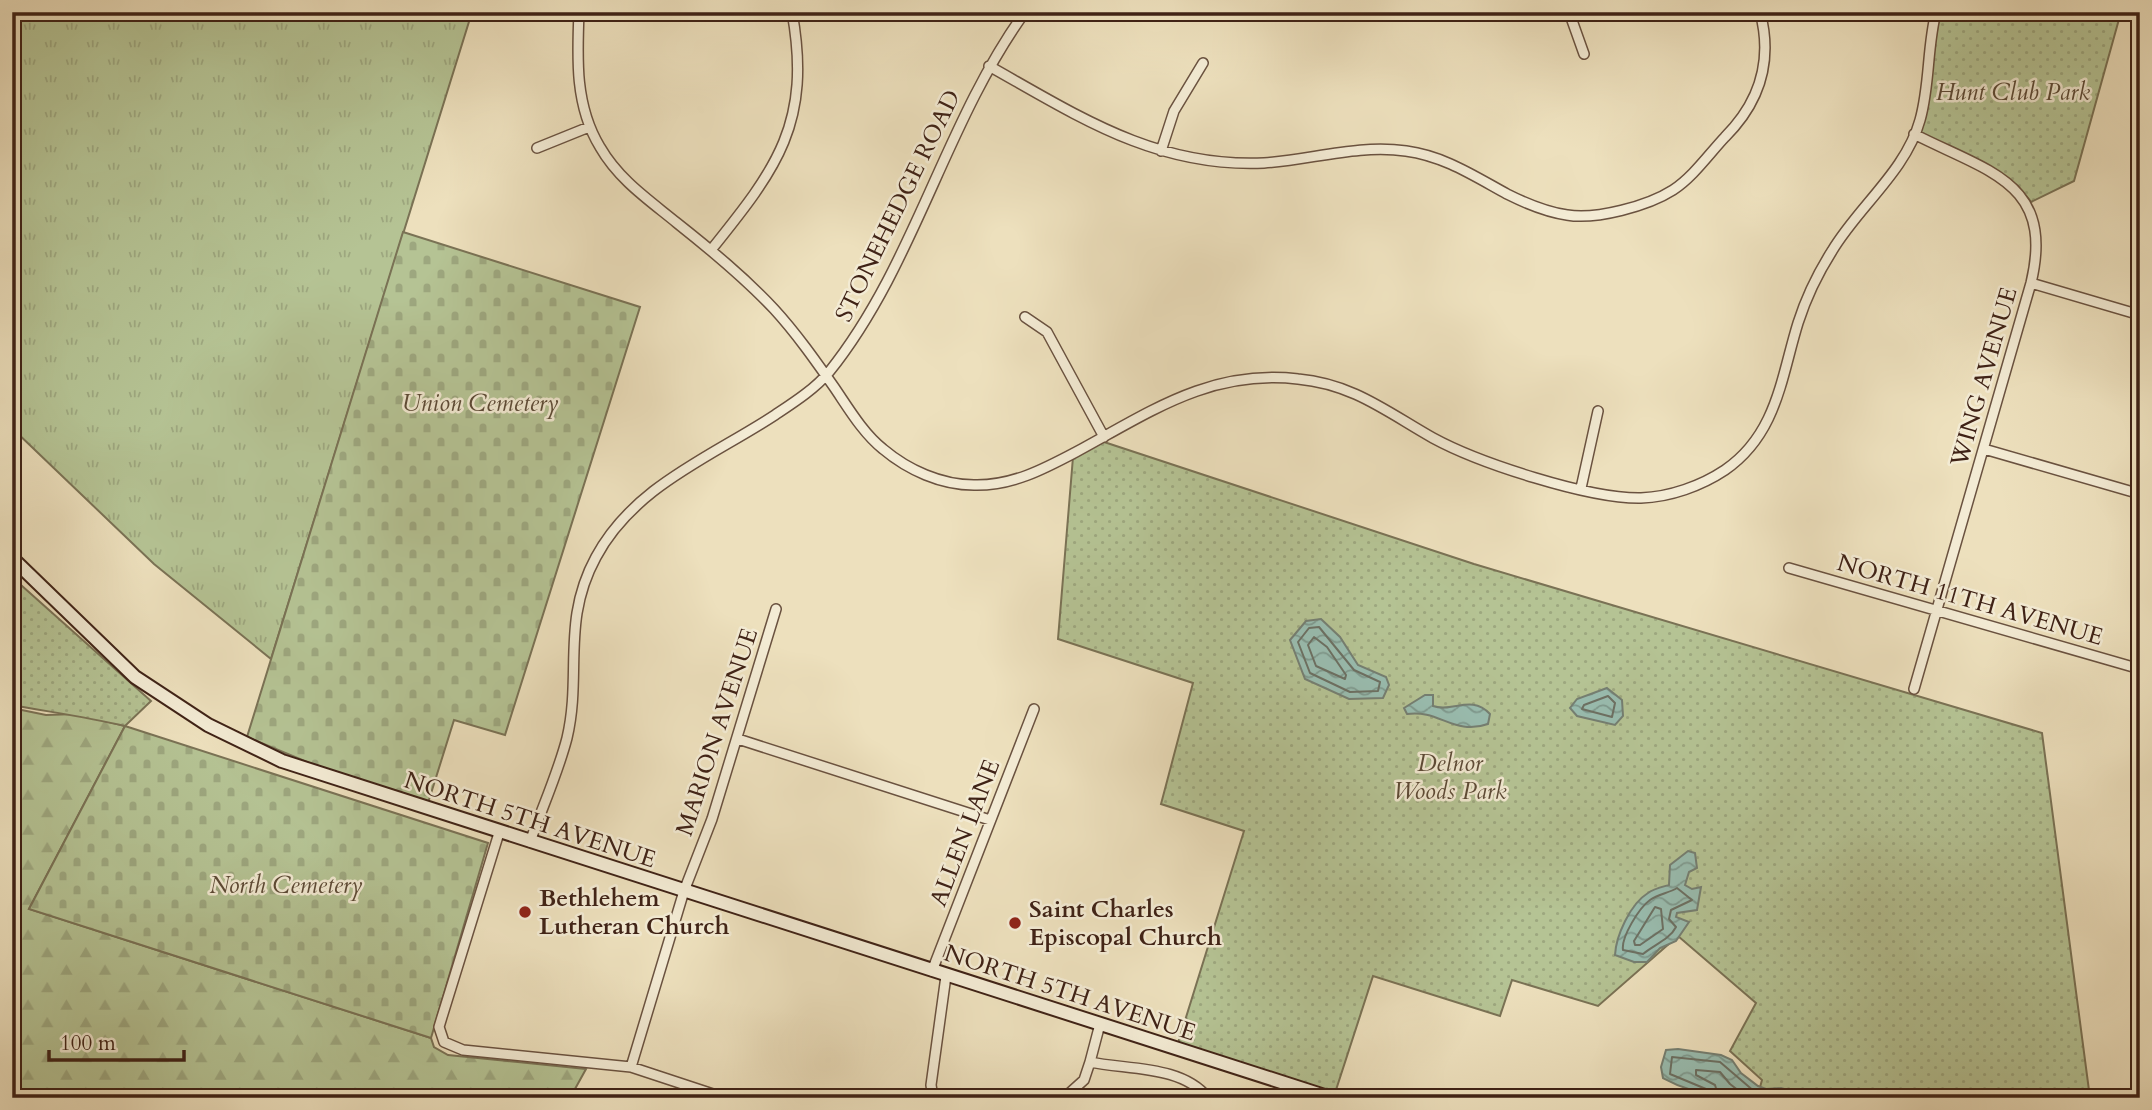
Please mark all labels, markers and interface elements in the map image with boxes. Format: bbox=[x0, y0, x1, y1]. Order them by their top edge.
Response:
park label: Hunt Club Park bbox=[1936, 76, 2090, 109]
street label: STONEHEDGE ROAD bbox=[827, 85, 969, 327]
street label: WING AVENUE bbox=[1942, 284, 2025, 471]
park label: Union Cemetery bbox=[402, 387, 559, 420]
street label: NORTH 11TH AVENUE bbox=[1833, 546, 2107, 654]
street label: MARION AVENUE bbox=[668, 624, 766, 840]
park label: Delnor Woods Park bbox=[1393, 747, 1507, 808]
street label: ALLEN LANE bbox=[922, 755, 1008, 911]
street label: NORTH 5TH AVENUE bbox=[400, 764, 660, 876]
park label: North Cemetery bbox=[210, 869, 363, 902]
place label: Bethlehem Lutheran Church bbox=[539, 882, 729, 943]
place label: Saint Charles Episcopal Church bbox=[1029, 893, 1222, 954]
marker: Bethlehem Lutheran Church bbox=[517, 904, 533, 920]
marker: Saint Charles Episcopal Church bbox=[1007, 915, 1023, 931]
street label: NORTH 5TH AVENUE bbox=[940, 937, 1200, 1049]
scale bar bbox=[49, 1019, 184, 1063]
text: 100 m bbox=[60, 1029, 116, 1058]

